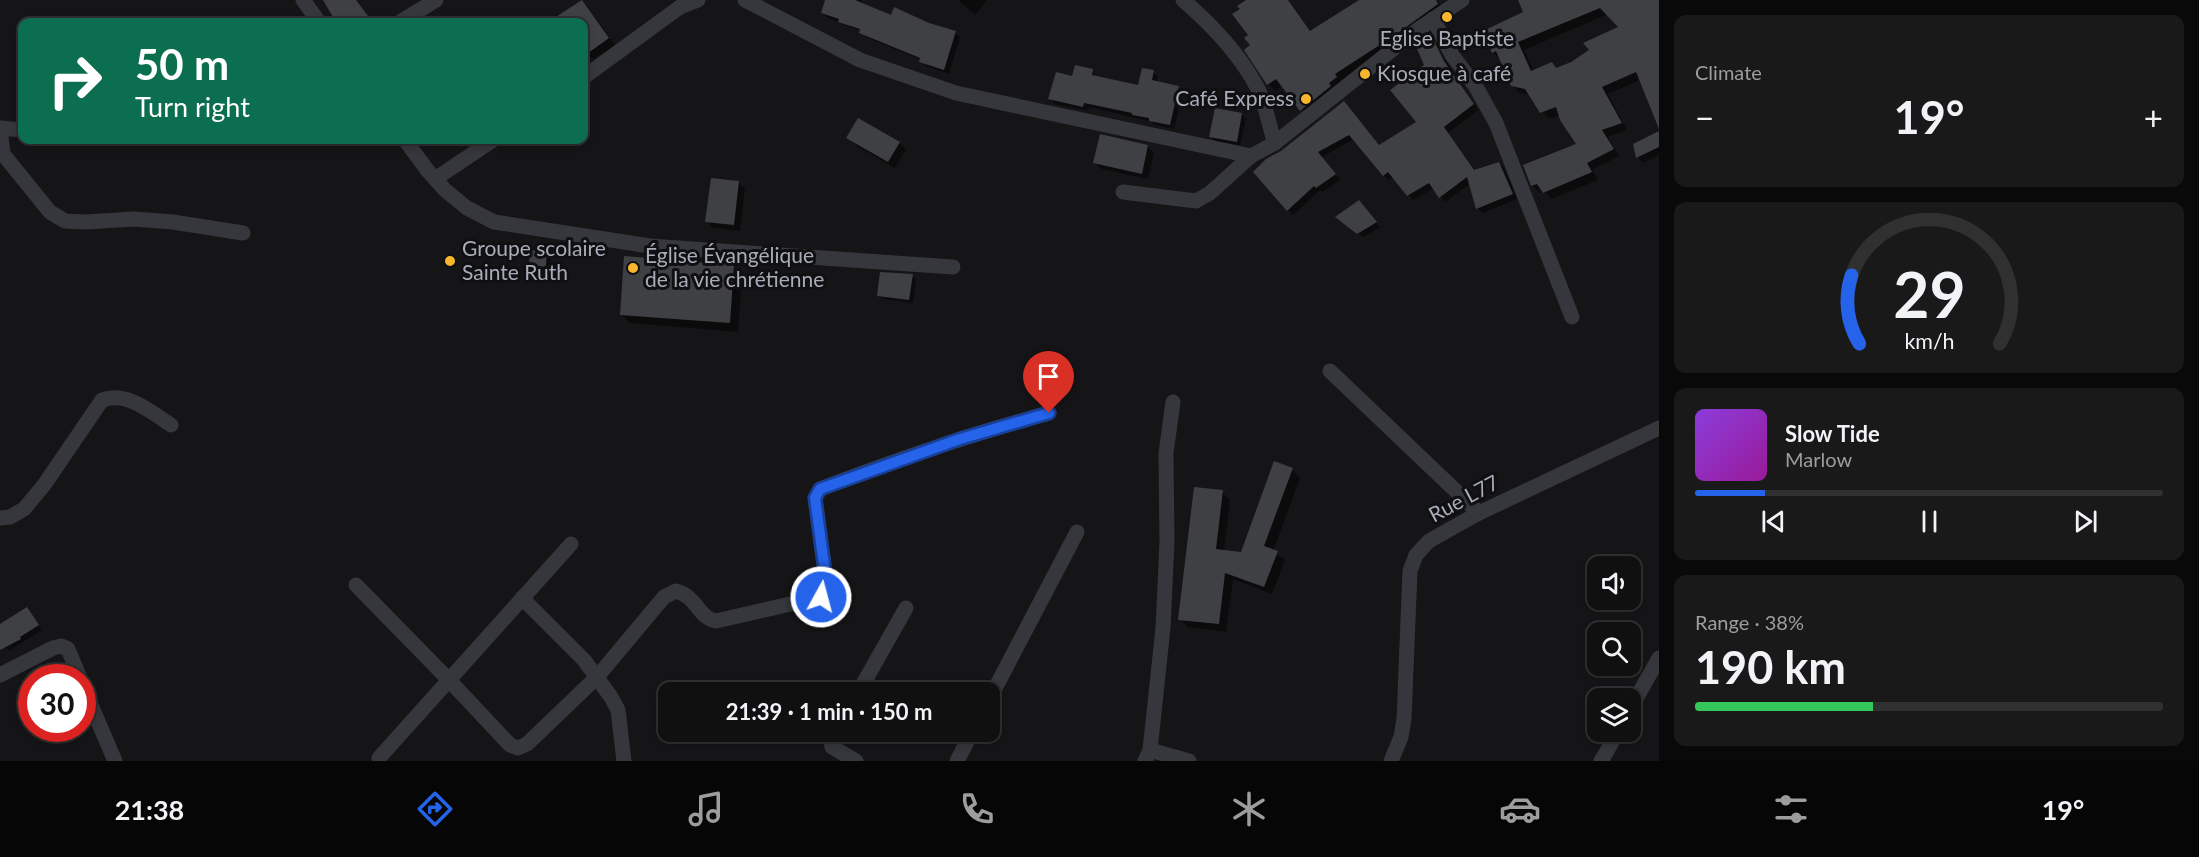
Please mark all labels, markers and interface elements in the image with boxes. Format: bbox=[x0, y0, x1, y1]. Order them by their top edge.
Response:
marker: Eglise Baptiste bbox=[1440, 10, 1454, 24]
place label: Eglise Baptiste bbox=[1380, 25, 1514, 50]
text: 50 m bbox=[135, 39, 229, 89]
icon: right bbox=[36, 42, 114, 120]
place label: Kiosque à café bbox=[1377, 60, 1511, 85]
text: Climate bbox=[1695, 60, 1762, 84]
marker: Kiosque à café bbox=[1358, 67, 1372, 81]
place label: Café Express bbox=[1175, 85, 1294, 110]
text: Turn right bbox=[135, 90, 250, 123]
text: 19° bbox=[1894, 90, 1964, 144]
marker: Café Express bbox=[1299, 92, 1313, 106]
text: − bbox=[1695, 97, 1714, 137]
text: + bbox=[2144, 97, 2163, 137]
place label: Groupe scolaire Sainte Ruth bbox=[462, 235, 606, 284]
place label: Église Évangélique de la vie chrétienne bbox=[645, 242, 824, 291]
marker: Groupe scolaire Sainte Ruth bbox=[443, 254, 457, 268]
text: 29 bbox=[1893, 256, 1965, 331]
marker: Église Évangélique de la vie chrétienne bbox=[626, 261, 640, 275]
text: km/h bbox=[1904, 329, 1954, 355]
pin bbox=[1023, 351, 1074, 413]
icon: arrive bbox=[1032, 360, 1065, 393]
text: Slow Tide bbox=[1785, 420, 1880, 447]
text: Marlow bbox=[1785, 447, 1852, 471]
street label: Rue L77 bbox=[1424, 469, 1503, 527]
icon: previous bbox=[1757, 505, 1790, 538]
icon: pause bbox=[1913, 505, 1946, 538]
icon: next bbox=[2069, 505, 2102, 538]
map controls bbox=[1587, 556, 1641, 742]
button: sound bbox=[1587, 556, 1641, 610]
position arrow bbox=[789, 565, 853, 629]
text: Range · 38% bbox=[1695, 610, 1804, 634]
button: search bbox=[1587, 622, 1641, 676]
text: 190 km bbox=[1695, 640, 1846, 694]
speed limit sign: 30 bbox=[18, 664, 96, 742]
button: layers bbox=[1587, 688, 1641, 742]
text: 21:39 · 1 min · 150 m bbox=[726, 698, 932, 725]
icon: directions bbox=[414, 788, 456, 830]
icon: music bbox=[685, 788, 727, 830]
icon: phone bbox=[956, 788, 998, 830]
icon: climate bbox=[1228, 788, 1270, 830]
icon: car bbox=[1499, 788, 1541, 830]
icon: filters bbox=[1770, 788, 1812, 830]
text: 21:38 bbox=[115, 793, 184, 826]
text: 19° bbox=[2042, 793, 2084, 826]

